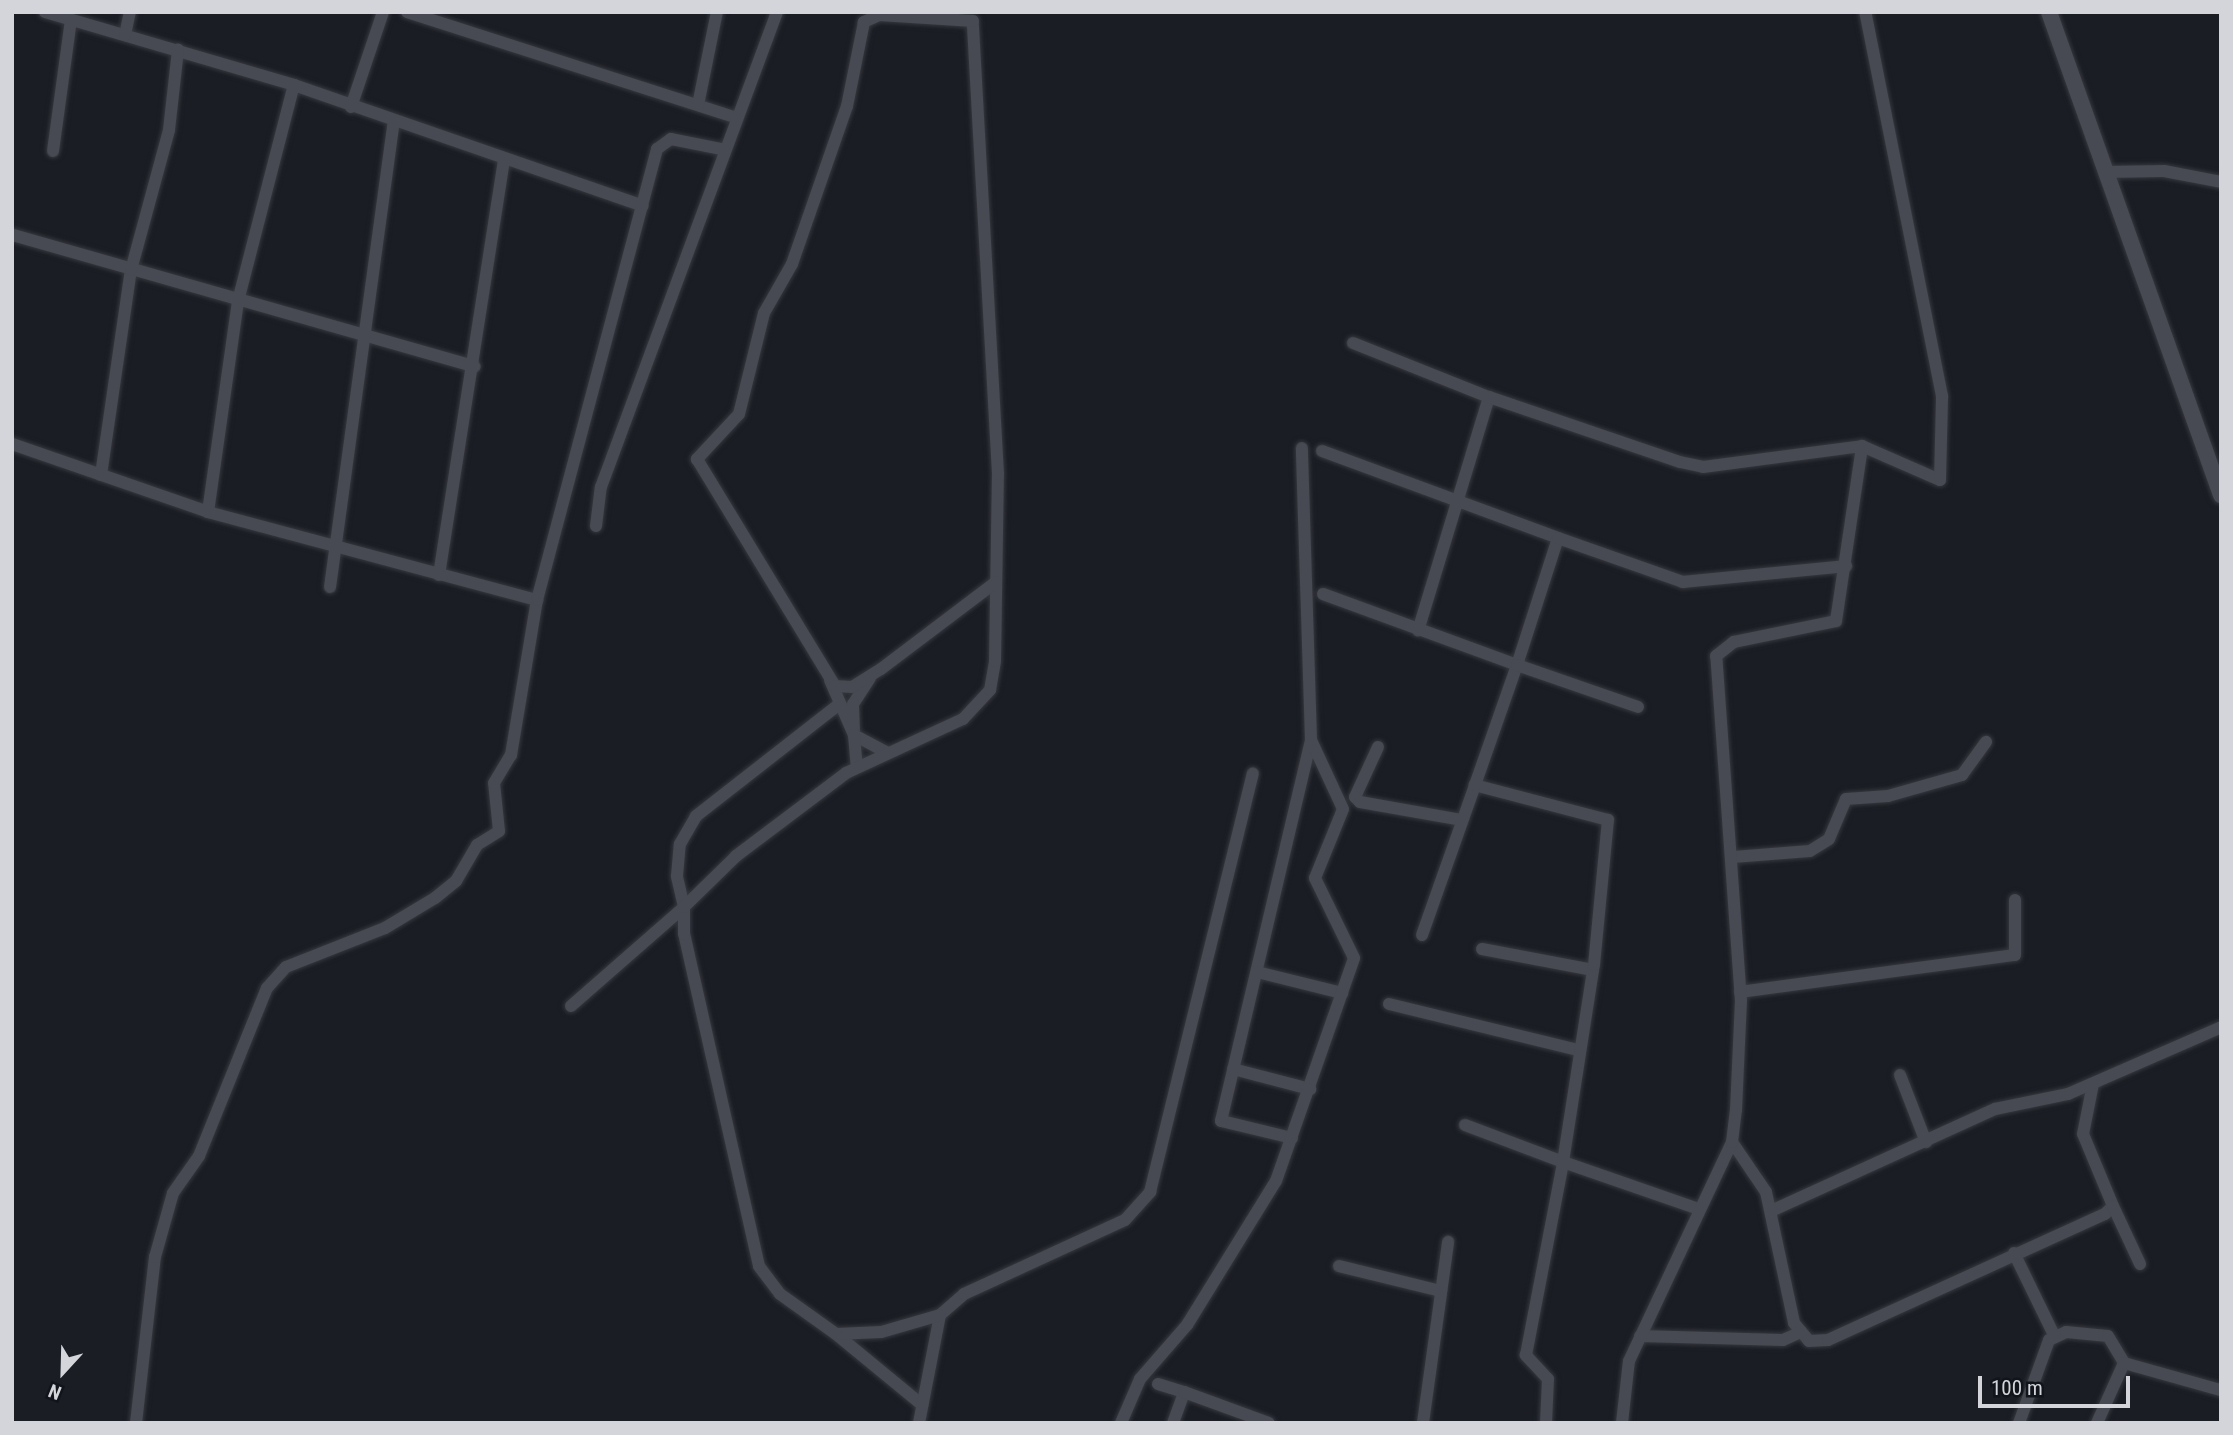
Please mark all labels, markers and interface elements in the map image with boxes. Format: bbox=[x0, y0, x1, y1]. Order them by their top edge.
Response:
north arrow bbox=[28, 1337, 98, 1407]
scale bar bbox=[1981, 1362, 2133, 1406]
text: 100 m bbox=[1991, 1376, 2043, 1400]
text: N bbox=[45, 1379, 65, 1405]

